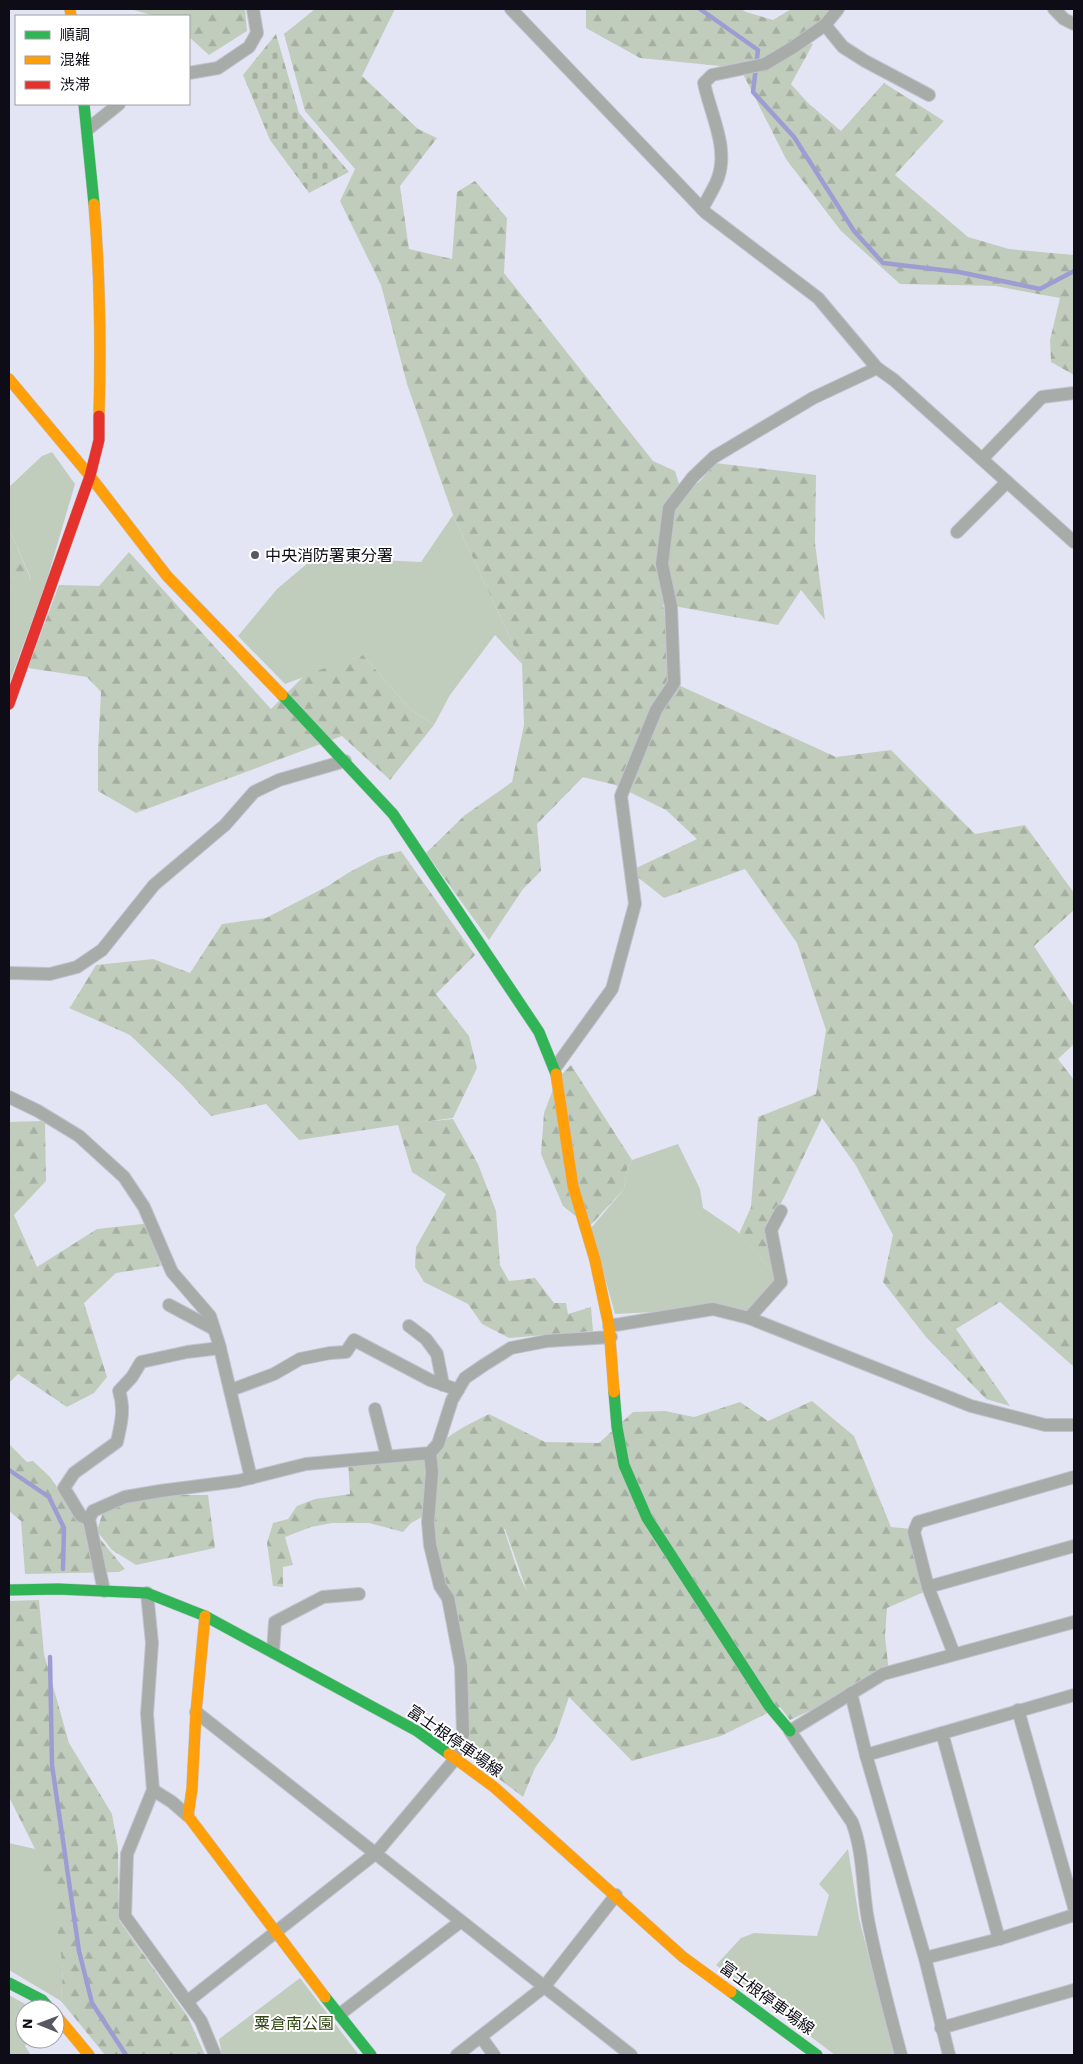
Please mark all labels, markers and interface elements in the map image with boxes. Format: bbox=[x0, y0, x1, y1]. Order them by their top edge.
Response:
legend bbox=[15, 15, 190, 105]
text: 順調 bbox=[60, 26, 90, 44]
text: 混雑 bbox=[60, 51, 90, 69]
text: 渋滞 bbox=[60, 76, 90, 94]
place label: 中央消防署東分署 bbox=[265, 546, 393, 565]
marker: 中央消防署東分署 bbox=[249, 549, 261, 561]
street label: 富士根停車場線 bbox=[404, 1701, 506, 1781]
street label: 富士根停車場線 bbox=[716, 1957, 818, 2039]
north arrow bbox=[15, 1999, 65, 2049]
park label: 粟倉南公園 bbox=[254, 2014, 334, 2033]
text: N bbox=[19, 2018, 35, 2029]

